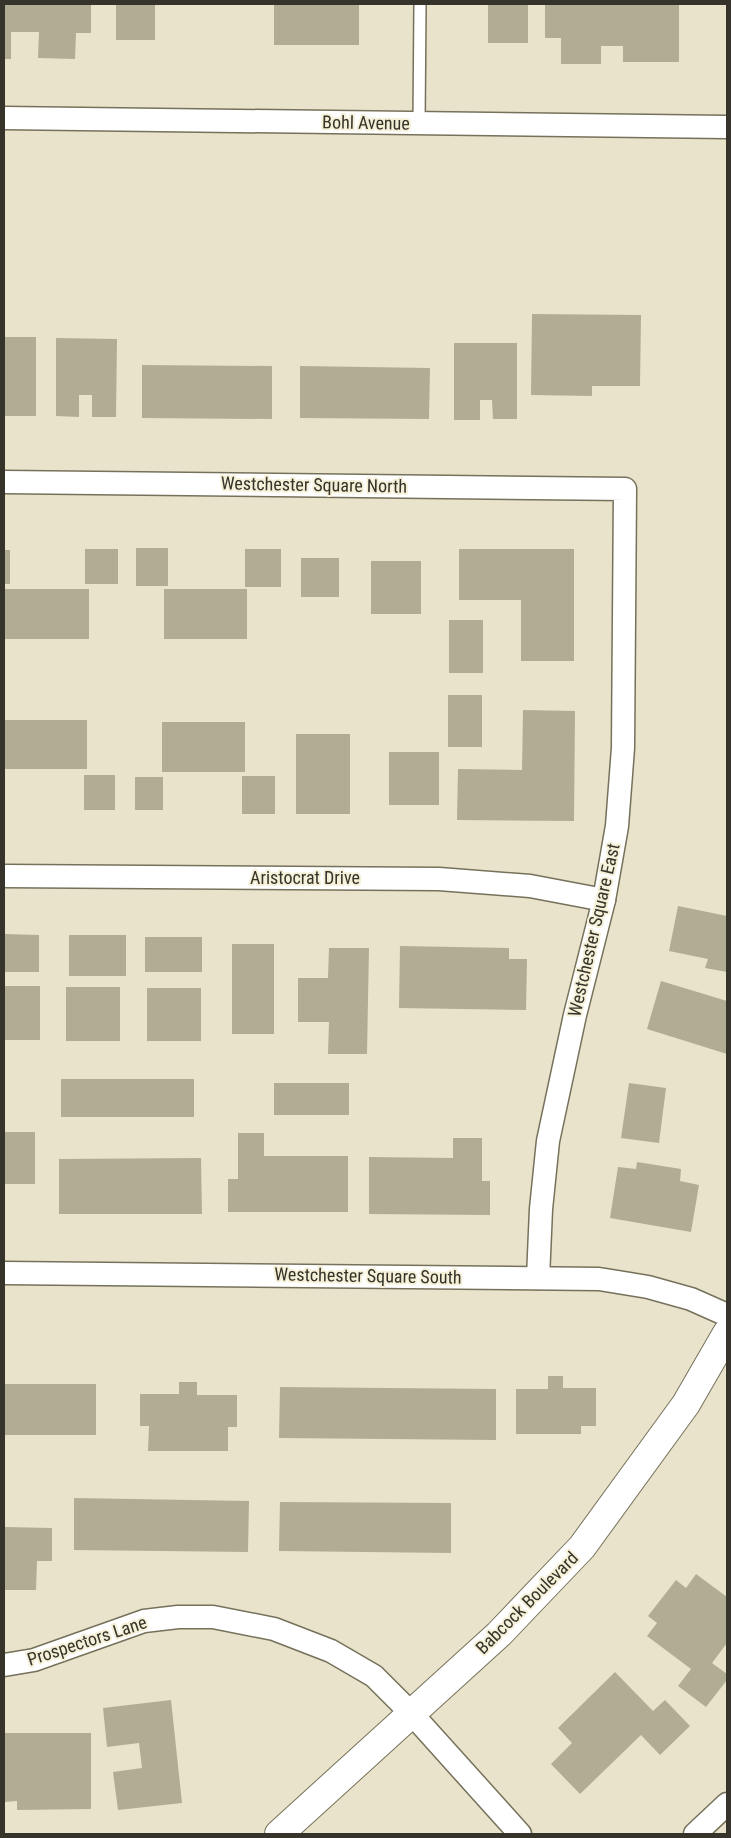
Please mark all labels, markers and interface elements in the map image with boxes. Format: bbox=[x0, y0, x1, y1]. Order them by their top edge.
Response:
street label: Bohl Avenue bbox=[322, 111, 410, 134]
street label: Westchester Square North bbox=[221, 472, 407, 497]
street label: Westchester Square East bbox=[563, 841, 624, 1019]
street label: Aristocrat Drive bbox=[250, 867, 360, 888]
street label: Westchester Square South bbox=[274, 1263, 462, 1288]
street label: Babcock Boulevard bbox=[471, 1547, 582, 1658]
street label: Prospectors Lane bbox=[24, 1611, 149, 1670]

